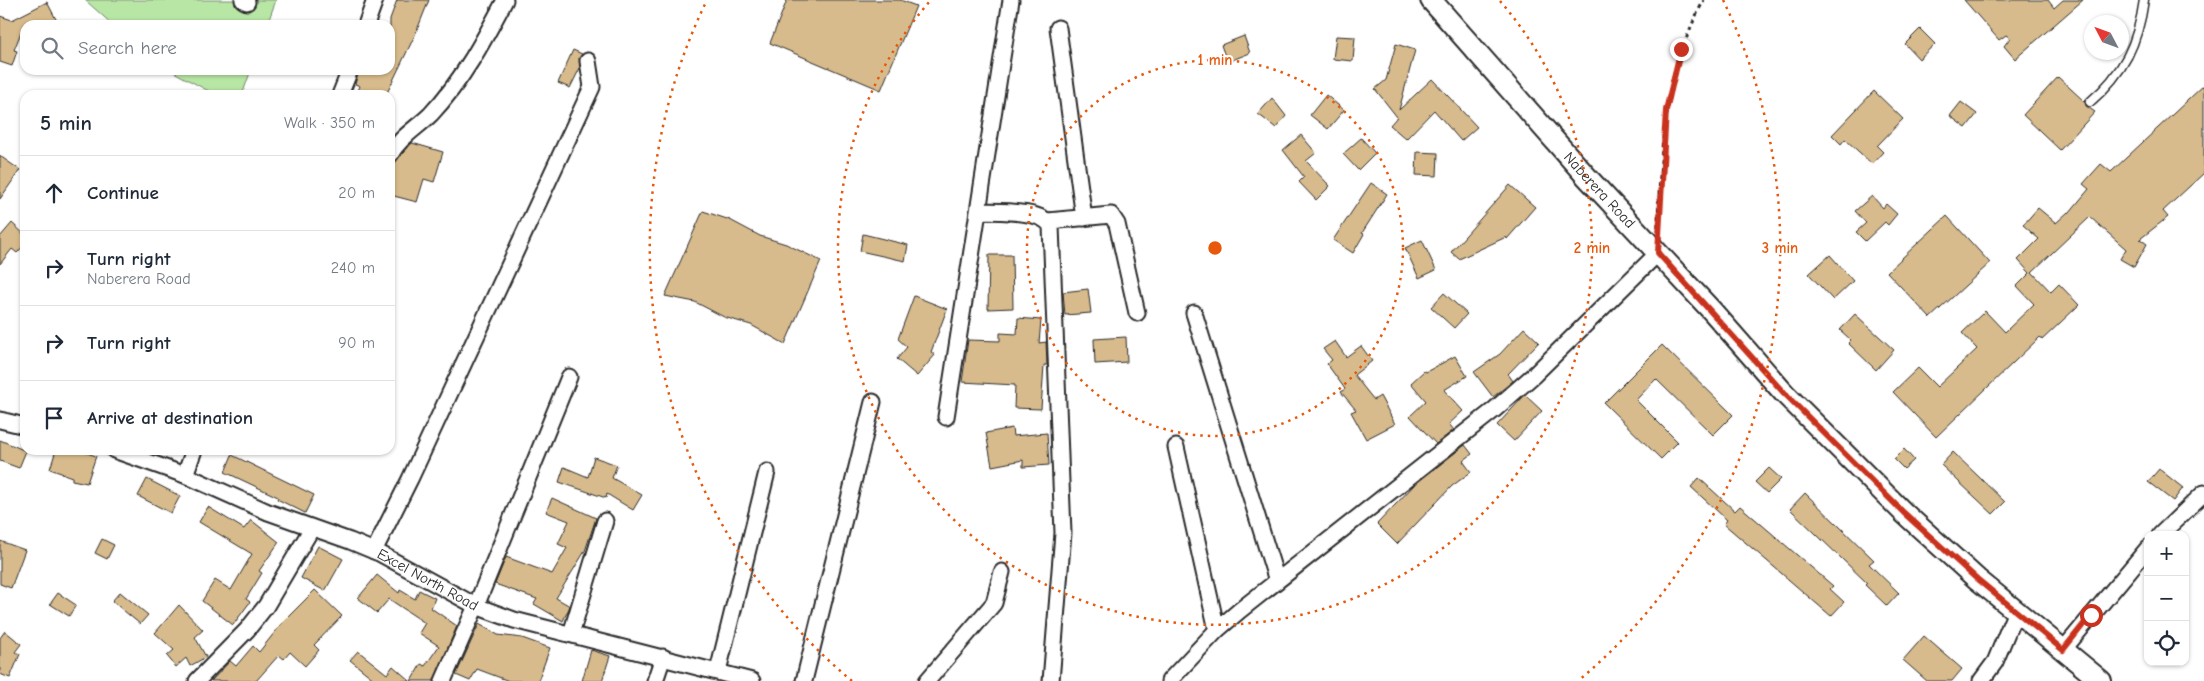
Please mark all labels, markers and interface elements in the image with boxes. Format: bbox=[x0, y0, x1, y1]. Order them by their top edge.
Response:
north arrow bbox=[2084, 15, 2129, 60]
search box bbox=[20, 20, 395, 75]
icon: search bbox=[38, 34, 66, 62]
text: Search here bbox=[78, 37, 177, 59]
route end bbox=[1670, 38, 1693, 61]
text: 1 min bbox=[1198, 51, 1232, 69]
text: 5 min bbox=[40, 111, 92, 135]
text: Walk · 350 m bbox=[284, 114, 375, 132]
street label: Naberera Road bbox=[1560, 148, 1639, 232]
icon: ahead bbox=[40, 179, 68, 207]
text: Continue bbox=[87, 182, 159, 204]
text: 20 m bbox=[338, 184, 375, 202]
centre of rings bbox=[1206, 239, 1224, 257]
text: 2 min bbox=[1574, 239, 1610, 257]
text: 3 min bbox=[1762, 239, 1798, 257]
text: Turn right bbox=[87, 248, 171, 270]
icon: right bbox=[40, 254, 68, 282]
text: 240 m bbox=[331, 259, 375, 277]
text: Naberera Road bbox=[87, 270, 191, 288]
icon: right bbox=[40, 329, 68, 357]
text: Turn right bbox=[87, 332, 171, 354]
text: 90 m bbox=[338, 334, 375, 352]
icon: arrive bbox=[40, 404, 68, 432]
text: Arrive at destination bbox=[87, 407, 253, 429]
map controls bbox=[2144, 531, 2189, 666]
button: + bbox=[2144, 531, 2189, 576]
street label: Excel North Road bbox=[374, 545, 481, 614]
button: − bbox=[2144, 576, 2189, 621]
route start bbox=[2080, 604, 2103, 627]
button: locate bbox=[2144, 621, 2189, 666]

